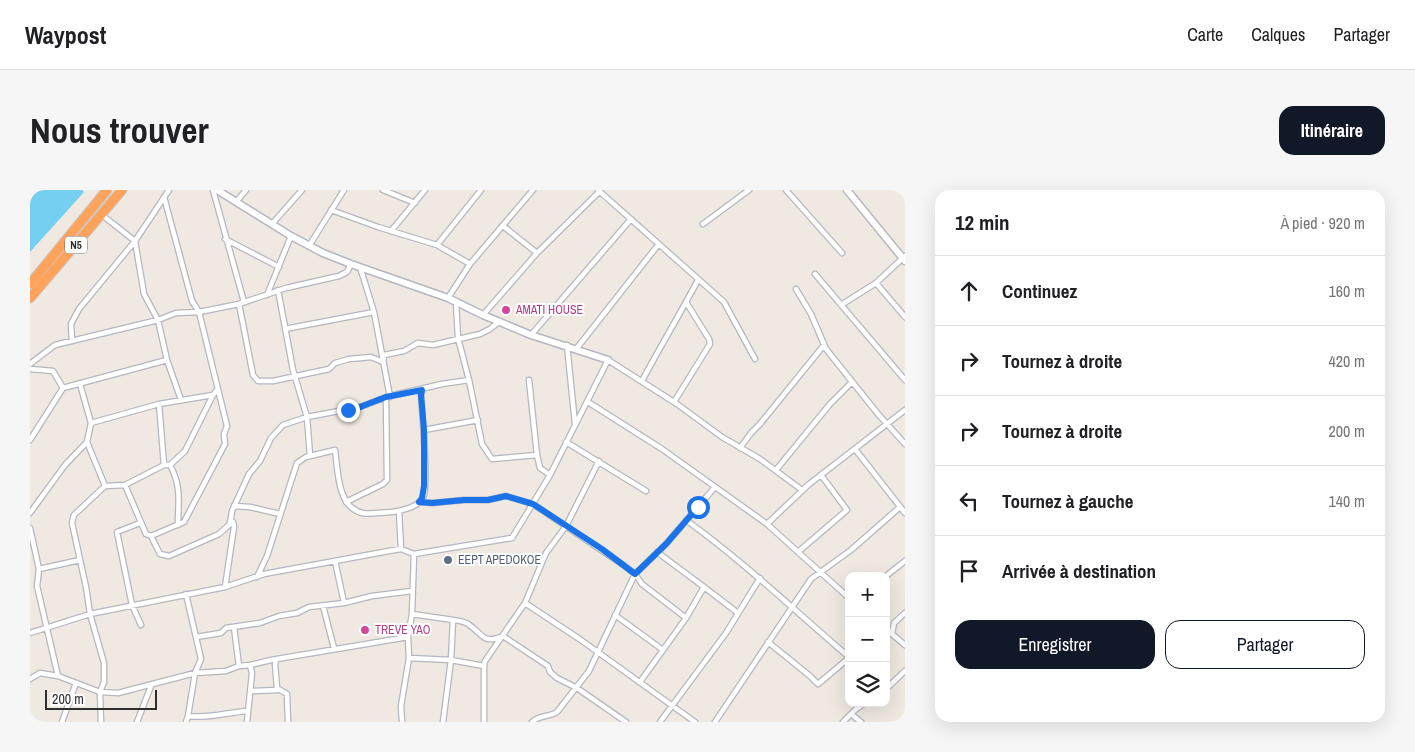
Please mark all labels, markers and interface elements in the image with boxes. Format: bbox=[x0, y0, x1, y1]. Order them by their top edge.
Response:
text: Waypost bbox=[25, 19, 106, 51]
text: Carte bbox=[1187, 22, 1223, 47]
text: Calques bbox=[1251, 22, 1305, 47]
text: Partager bbox=[1333, 22, 1390, 47]
button: Itinéraire bbox=[1279, 106, 1385, 155]
text: Nous trouver bbox=[30, 107, 209, 154]
text: 12 min bbox=[955, 208, 1010, 237]
text: À pied · 920 m bbox=[1280, 212, 1365, 234]
road number: N5 bbox=[65, 236, 87, 254]
icon: ahead bbox=[955, 277, 983, 305]
text: Continuez bbox=[1002, 278, 1077, 304]
text: 160 m bbox=[1329, 280, 1365, 302]
place label: AMATI HOUSE bbox=[515, 302, 583, 318]
marker: AMATI HOUSE bbox=[500, 304, 512, 316]
icon: right bbox=[955, 347, 983, 375]
text: Tournez à droite bbox=[1002, 348, 1122, 374]
text: 420 m bbox=[1329, 350, 1365, 372]
route end bbox=[337, 399, 360, 422]
icon: right bbox=[955, 417, 983, 445]
text: Tournez à droite bbox=[1002, 418, 1122, 444]
text: 200 m bbox=[1329, 420, 1365, 442]
icon: left bbox=[955, 487, 983, 515]
text: Tournez à gauche bbox=[1002, 488, 1133, 514]
text: 140 m bbox=[1329, 490, 1365, 512]
route start bbox=[687, 496, 710, 519]
place label: EEPT APEDOKOE bbox=[458, 552, 541, 568]
marker: EEPT APEDOKOE bbox=[442, 554, 454, 566]
icon: arrive bbox=[955, 557, 983, 585]
text: Arrivée à destination bbox=[1002, 558, 1156, 584]
map controls bbox=[845, 572, 890, 707]
button: + bbox=[845, 572, 890, 617]
button: − bbox=[845, 617, 890, 662]
button: Enregistrer bbox=[955, 620, 1155, 669]
button: Partager bbox=[1165, 620, 1365, 669]
place label: TREVE YAO bbox=[375, 622, 431, 638]
marker: TREVE YAO bbox=[359, 624, 371, 636]
button: layers bbox=[845, 662, 890, 707]
scale bar bbox=[45, 687, 158, 710]
text: 200 m bbox=[52, 690, 84, 708]

